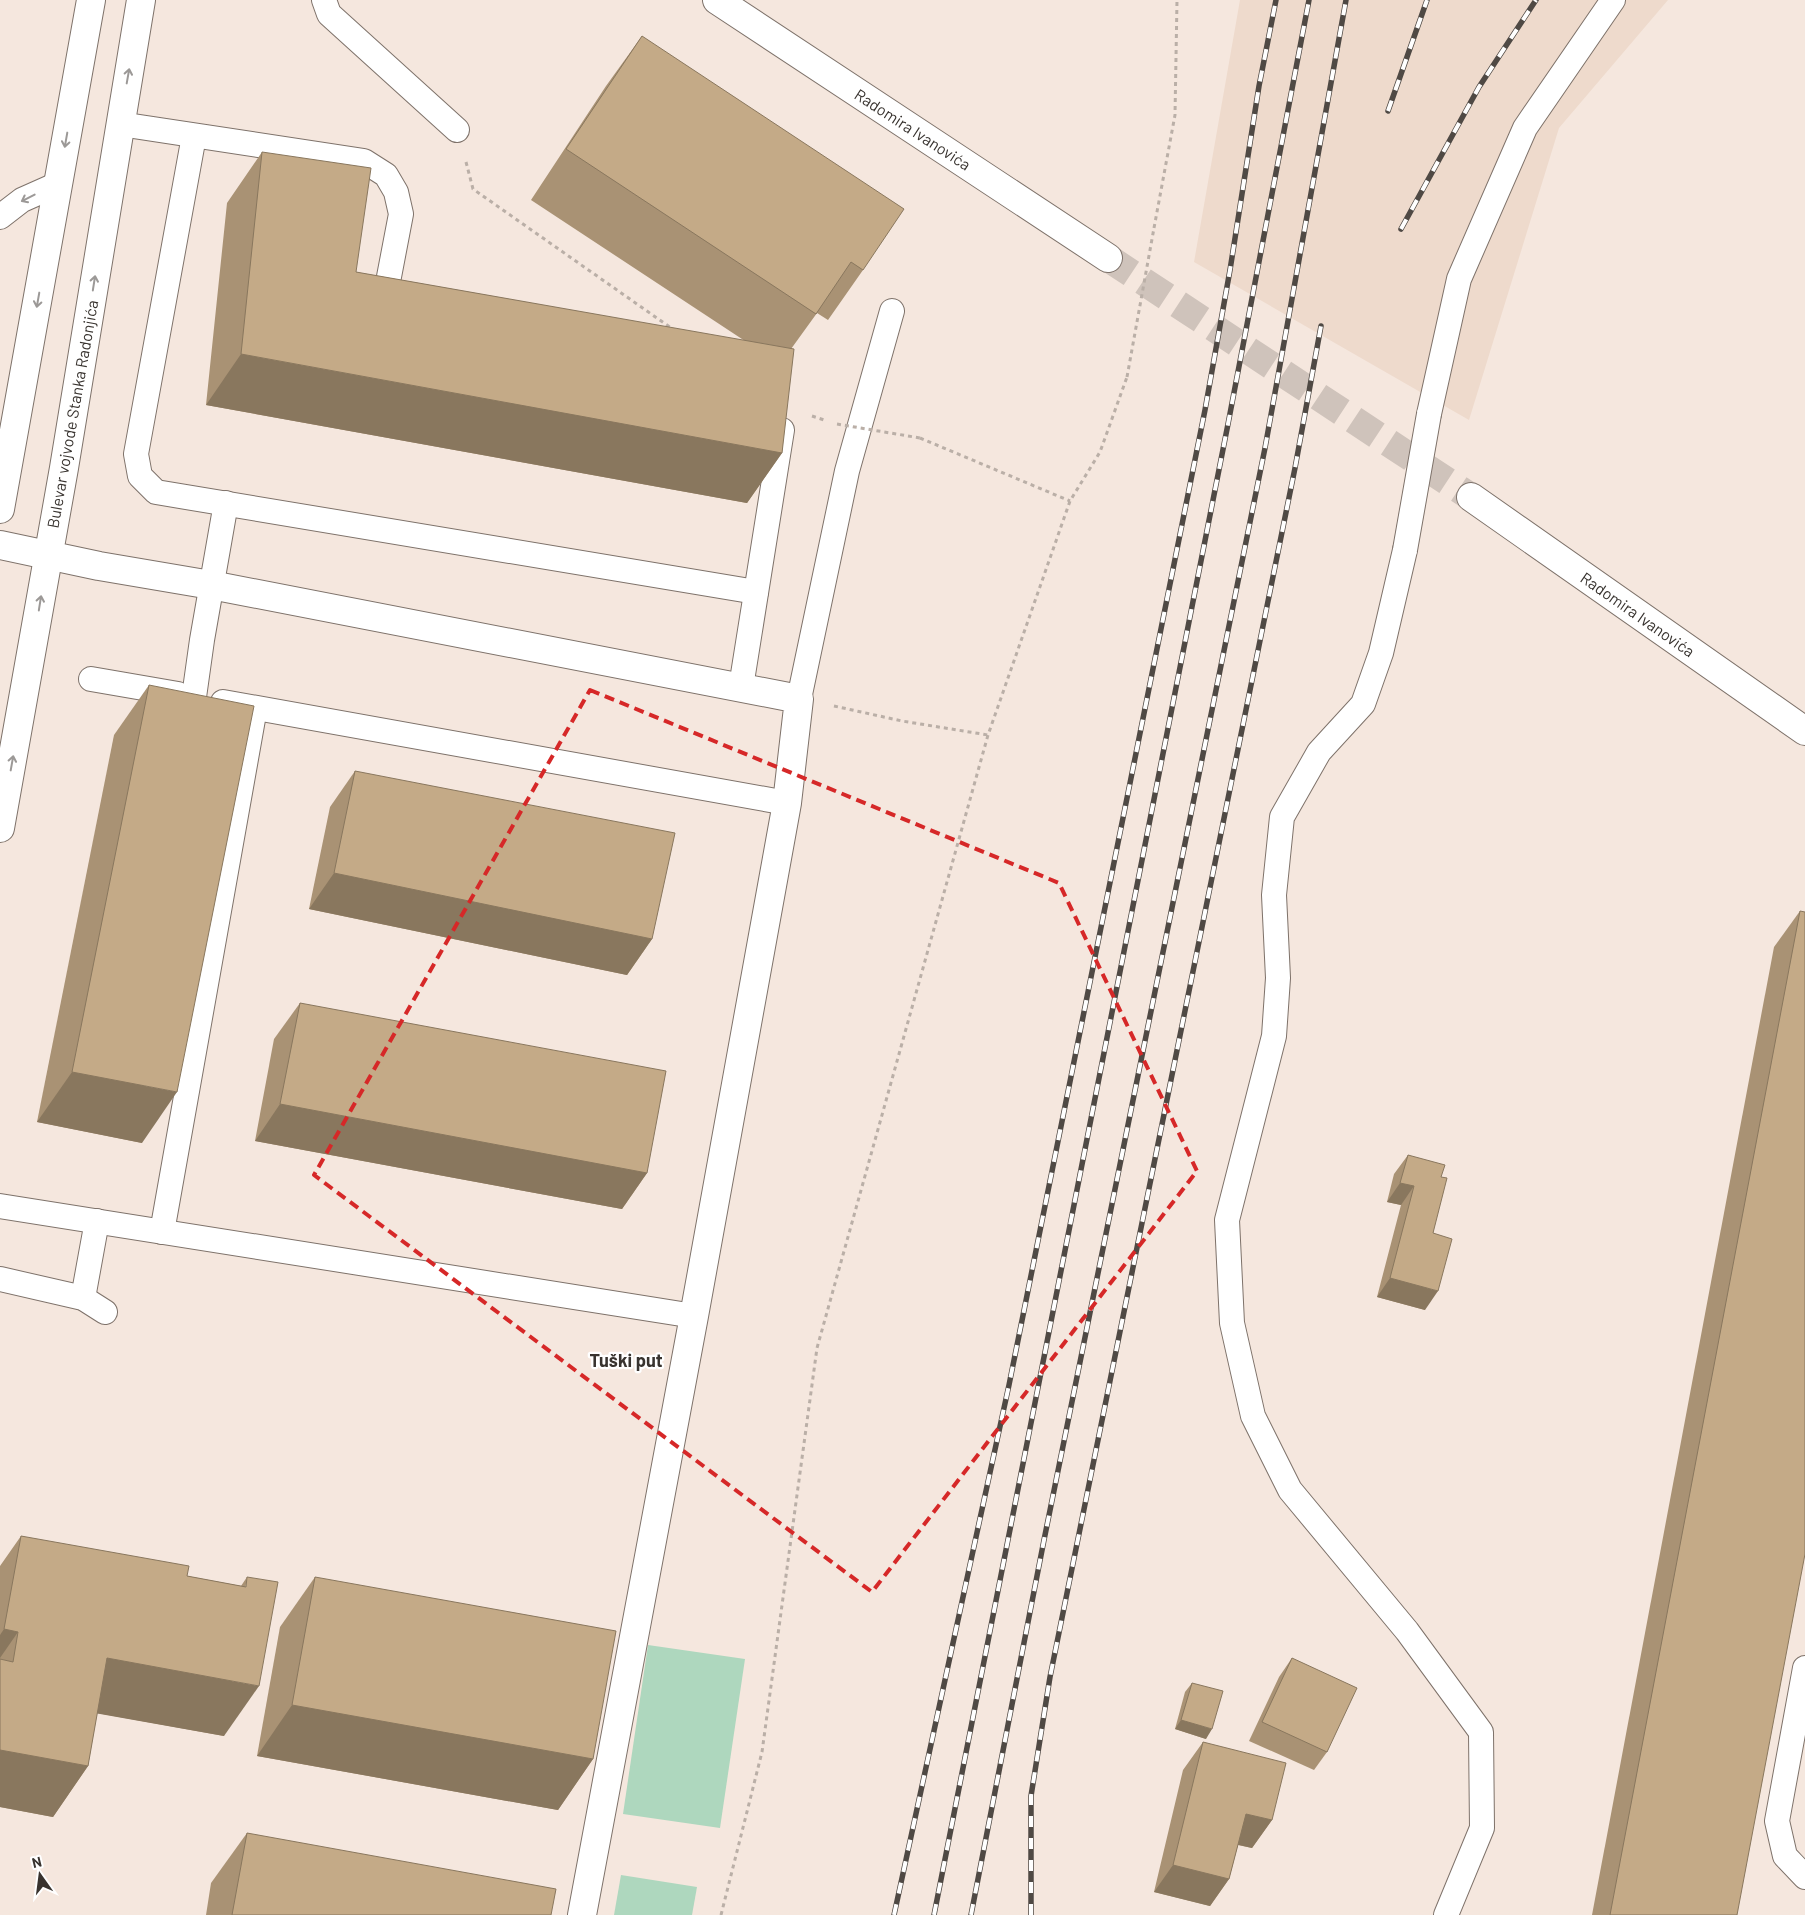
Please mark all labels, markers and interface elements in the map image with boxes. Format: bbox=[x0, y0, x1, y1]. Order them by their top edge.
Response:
one-way arrow bbox=[123, 69, 133, 85]
street label: Radomira Ivanovića bbox=[851, 84, 975, 174]
one-way arrow bbox=[61, 132, 70, 148]
one-way arrow bbox=[21, 194, 36, 203]
one-way arrow bbox=[89, 276, 99, 292]
one-way arrow bbox=[32, 292, 42, 308]
street label: Bulevar vojvode Stanka Radonjića bbox=[43, 298, 101, 530]
street label: Radomira Ivanovića bbox=[1577, 568, 1699, 660]
one-way arrow bbox=[35, 595, 45, 611]
one-way arrow bbox=[7, 755, 17, 771]
district label: Tuški put bbox=[589, 1349, 663, 1371]
north arrow bbox=[15, 1850, 65, 1900]
text: N bbox=[30, 1853, 43, 1871]

